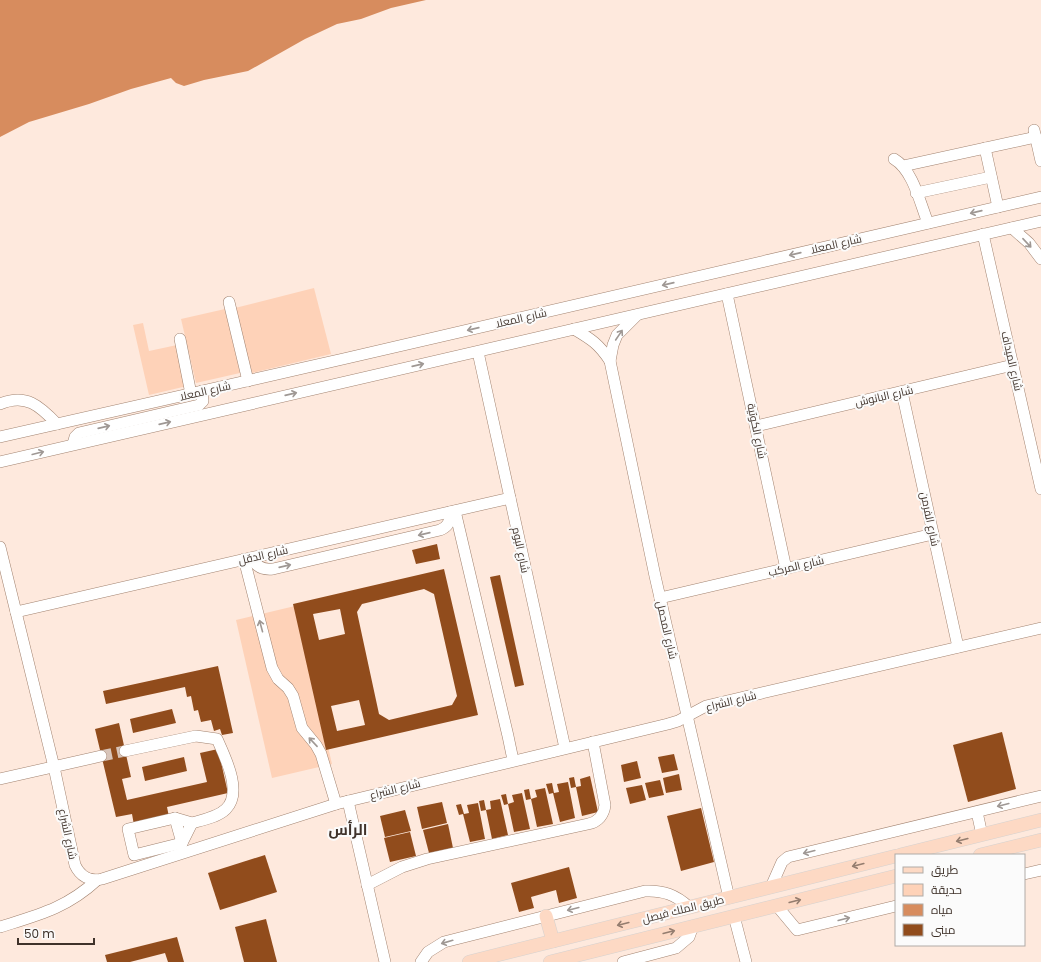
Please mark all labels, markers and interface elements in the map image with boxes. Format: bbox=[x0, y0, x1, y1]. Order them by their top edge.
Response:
one-way arrow bbox=[970, 208, 983, 216]
street label: شارع المعلا bbox=[809, 230, 863, 258]
one-way arrow bbox=[1023, 237, 1032, 248]
one-way arrow bbox=[788, 251, 801, 258]
one-way arrow bbox=[662, 280, 675, 288]
street label: شارع المعلا bbox=[494, 304, 548, 332]
one-way arrow bbox=[467, 326, 480, 333]
street label: شارع الميداف bbox=[997, 329, 1027, 393]
one-way arrow bbox=[615, 330, 623, 341]
one-way arrow bbox=[411, 361, 424, 369]
street label: شارع المعلا bbox=[178, 377, 232, 405]
street label: شارع البانوش bbox=[853, 382, 915, 410]
one-way arrow bbox=[284, 390, 297, 398]
street label: شارع الكوتية bbox=[743, 402, 771, 460]
one-way arrow bbox=[158, 419, 171, 427]
one-way arrow bbox=[98, 423, 111, 431]
one-way arrow bbox=[31, 448, 44, 456]
street label: شارع الفرمن bbox=[916, 490, 944, 548]
street label: شارع البوم bbox=[508, 525, 534, 575]
one-way arrow bbox=[418, 530, 431, 538]
street label: شارع الدقل bbox=[237, 542, 289, 568]
street label: شارع المركب bbox=[767, 552, 825, 580]
one-way arrow bbox=[279, 562, 292, 570]
street label: شارع المحمل bbox=[653, 599, 681, 661]
one-way arrow bbox=[257, 620, 264, 633]
street label: شارع الشراع bbox=[704, 687, 758, 715]
one-way arrow bbox=[308, 737, 318, 747]
street label: شارع الشراع bbox=[368, 775, 422, 803]
one-way arrow bbox=[997, 802, 1010, 810]
street label: شارع الشراع bbox=[55, 807, 81, 861]
district label: الرأس bbox=[329, 819, 367, 840]
one-way arrow bbox=[956, 836, 969, 844]
one-way arrow bbox=[802, 849, 815, 856]
legend bbox=[895, 854, 1025, 946]
text: طريق bbox=[931, 861, 959, 878]
one-way arrow bbox=[852, 862, 865, 870]
text: حديقة bbox=[931, 881, 962, 898]
street label: طريق الملك فيصل bbox=[640, 891, 726, 927]
one-way arrow bbox=[788, 897, 801, 904]
text: مياه bbox=[931, 901, 953, 918]
one-way arrow bbox=[567, 906, 580, 913]
one-way arrow bbox=[838, 914, 851, 922]
scale bar bbox=[18, 920, 94, 946]
one-way arrow bbox=[617, 920, 630, 928]
text: مبنى bbox=[931, 921, 956, 938]
text: 50 m bbox=[24, 925, 55, 942]
one-way arrow bbox=[662, 928, 675, 936]
one-way arrow bbox=[441, 939, 454, 946]

